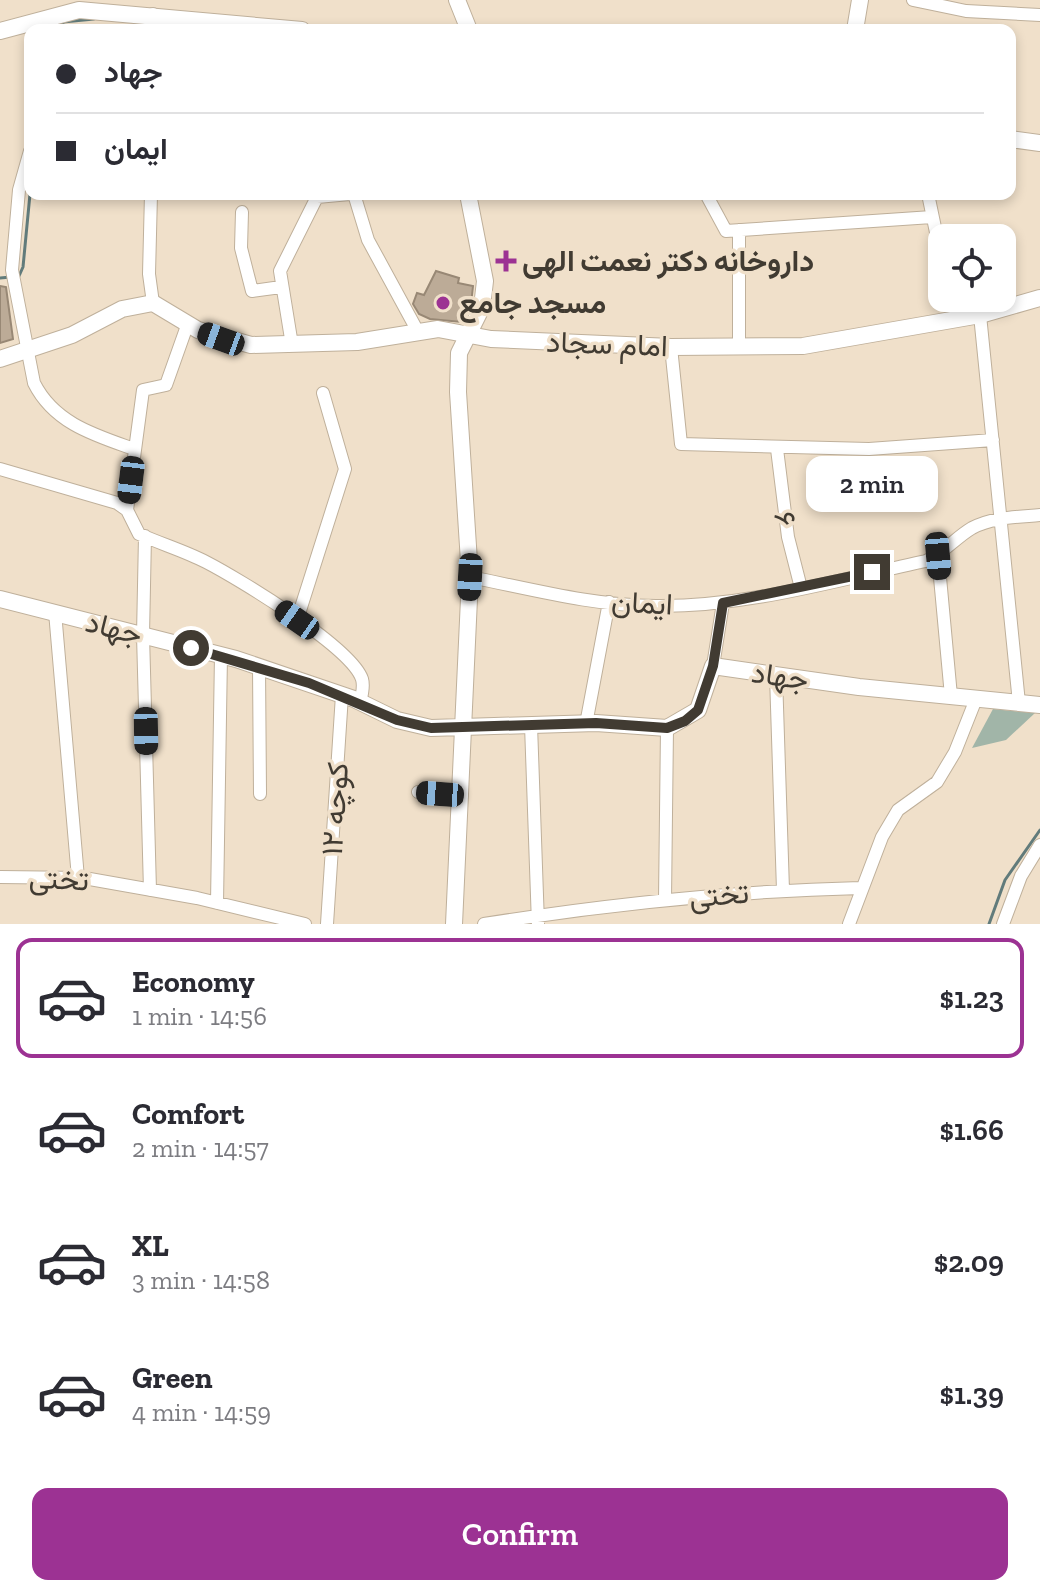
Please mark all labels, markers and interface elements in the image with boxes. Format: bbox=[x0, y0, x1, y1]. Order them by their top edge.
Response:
text: جهاد bbox=[104, 54, 163, 90]
text: ایمان bbox=[104, 131, 168, 167]
map controls bbox=[928, 224, 1016, 312]
button: locate bbox=[928, 224, 1016, 312]
place label: داروخانه دکتر نعمت الهی bbox=[522, 243, 814, 279]
marker: داروخانه دکتر نعمت الهی bbox=[497, 252, 515, 270]
place label: مسجد جامع bbox=[459, 285, 606, 323]
marker: مسجد جامع bbox=[434, 294, 452, 312]
car bbox=[194, 320, 248, 358]
street label: امام سجاد bbox=[545, 324, 668, 365]
car bbox=[116, 455, 146, 505]
callout: 2 min bbox=[806, 456, 938, 512]
text: 2 min bbox=[840, 468, 904, 500]
street label: ۶ bbox=[766, 509, 804, 529]
car bbox=[924, 531, 952, 581]
car bbox=[457, 552, 483, 602]
route end bbox=[854, 554, 890, 590]
street label: ایمان bbox=[610, 583, 674, 623]
car bbox=[270, 596, 324, 644]
street label: جهاد bbox=[82, 604, 146, 652]
route start bbox=[173, 630, 209, 666]
street label: جهاد bbox=[749, 654, 811, 698]
car bbox=[134, 707, 158, 755]
street label: کوچه ۱۲ bbox=[314, 761, 358, 857]
car bbox=[415, 780, 465, 808]
street label: تختی bbox=[28, 859, 90, 899]
street label: تختی bbox=[688, 874, 750, 916]
icon: car bbox=[36, 962, 108, 1034]
text: Economy bbox=[132, 964, 255, 1000]
text: $1.23 bbox=[940, 980, 1004, 1016]
text: 1 min · 14:56 bbox=[132, 1000, 267, 1032]
icon: car bbox=[36, 1094, 108, 1166]
text: Comfort bbox=[132, 1096, 244, 1132]
text: $1.66 bbox=[939, 1112, 1004, 1148]
text: 2 min · 14:57 bbox=[132, 1132, 269, 1164]
icon: car bbox=[36, 1226, 108, 1298]
text: XL bbox=[132, 1228, 169, 1264]
text: $2.09 bbox=[934, 1244, 1004, 1280]
text: 3 min · 14:58 bbox=[132, 1264, 270, 1296]
icon: car bbox=[36, 1358, 108, 1430]
text: Green bbox=[132, 1360, 212, 1396]
text: $1.39 bbox=[939, 1376, 1004, 1412]
text: 4 min · 14:59 bbox=[132, 1396, 271, 1428]
button: Confirm bbox=[32, 1488, 1008, 1580]

